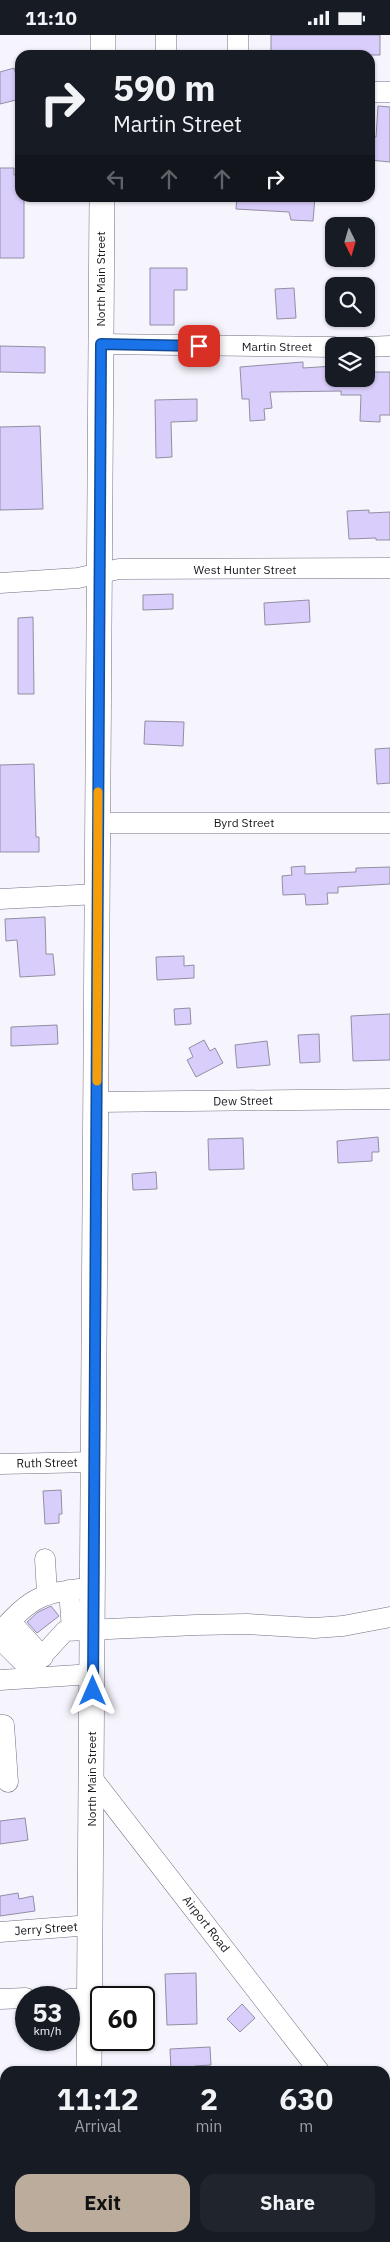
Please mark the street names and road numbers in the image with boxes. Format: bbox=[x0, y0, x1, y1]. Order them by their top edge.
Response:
street label: North Main Street bbox=[93, 231, 108, 327]
street label: Martin Street bbox=[242, 339, 312, 354]
street label: West Hunter Street bbox=[194, 562, 296, 577]
street label: Byrd Street bbox=[214, 815, 274, 830]
street label: Dew Street bbox=[213, 1092, 273, 1109]
street label: Ruth Street bbox=[16, 1454, 78, 1471]
street label: North Main Street bbox=[84, 1731, 99, 1827]
street label: Airport Road bbox=[180, 1892, 233, 1955]
street label: Jerry Street bbox=[14, 1919, 78, 1938]

